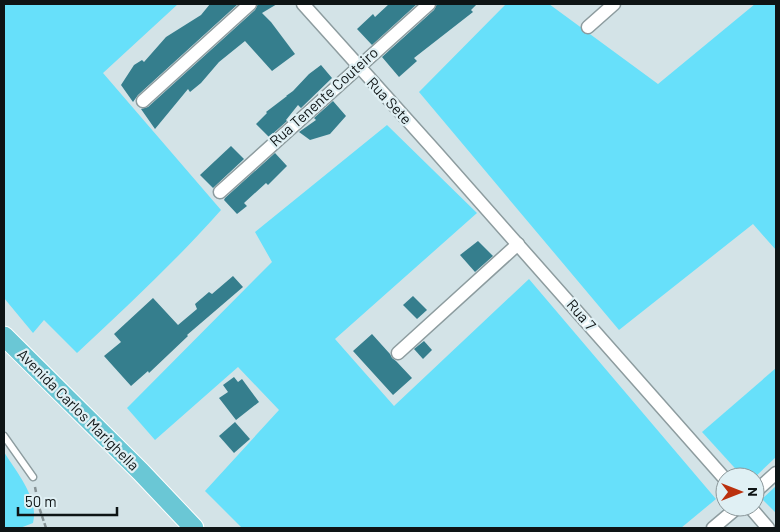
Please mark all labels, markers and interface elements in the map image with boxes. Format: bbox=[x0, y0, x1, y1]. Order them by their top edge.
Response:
street label: Rua Tenente Couteiro bbox=[265, 43, 381, 150]
street label: Rua Sete bbox=[363, 73, 416, 128]
street label: Rua 7 bbox=[563, 295, 600, 333]
street label: Avenida Carlos Marighella bbox=[14, 345, 143, 474]
north arrow bbox=[715, 467, 765, 517]
scale bar bbox=[18, 484, 116, 516]
text: N bbox=[745, 487, 762, 497]
text: 50 m bbox=[25, 492, 57, 510]

